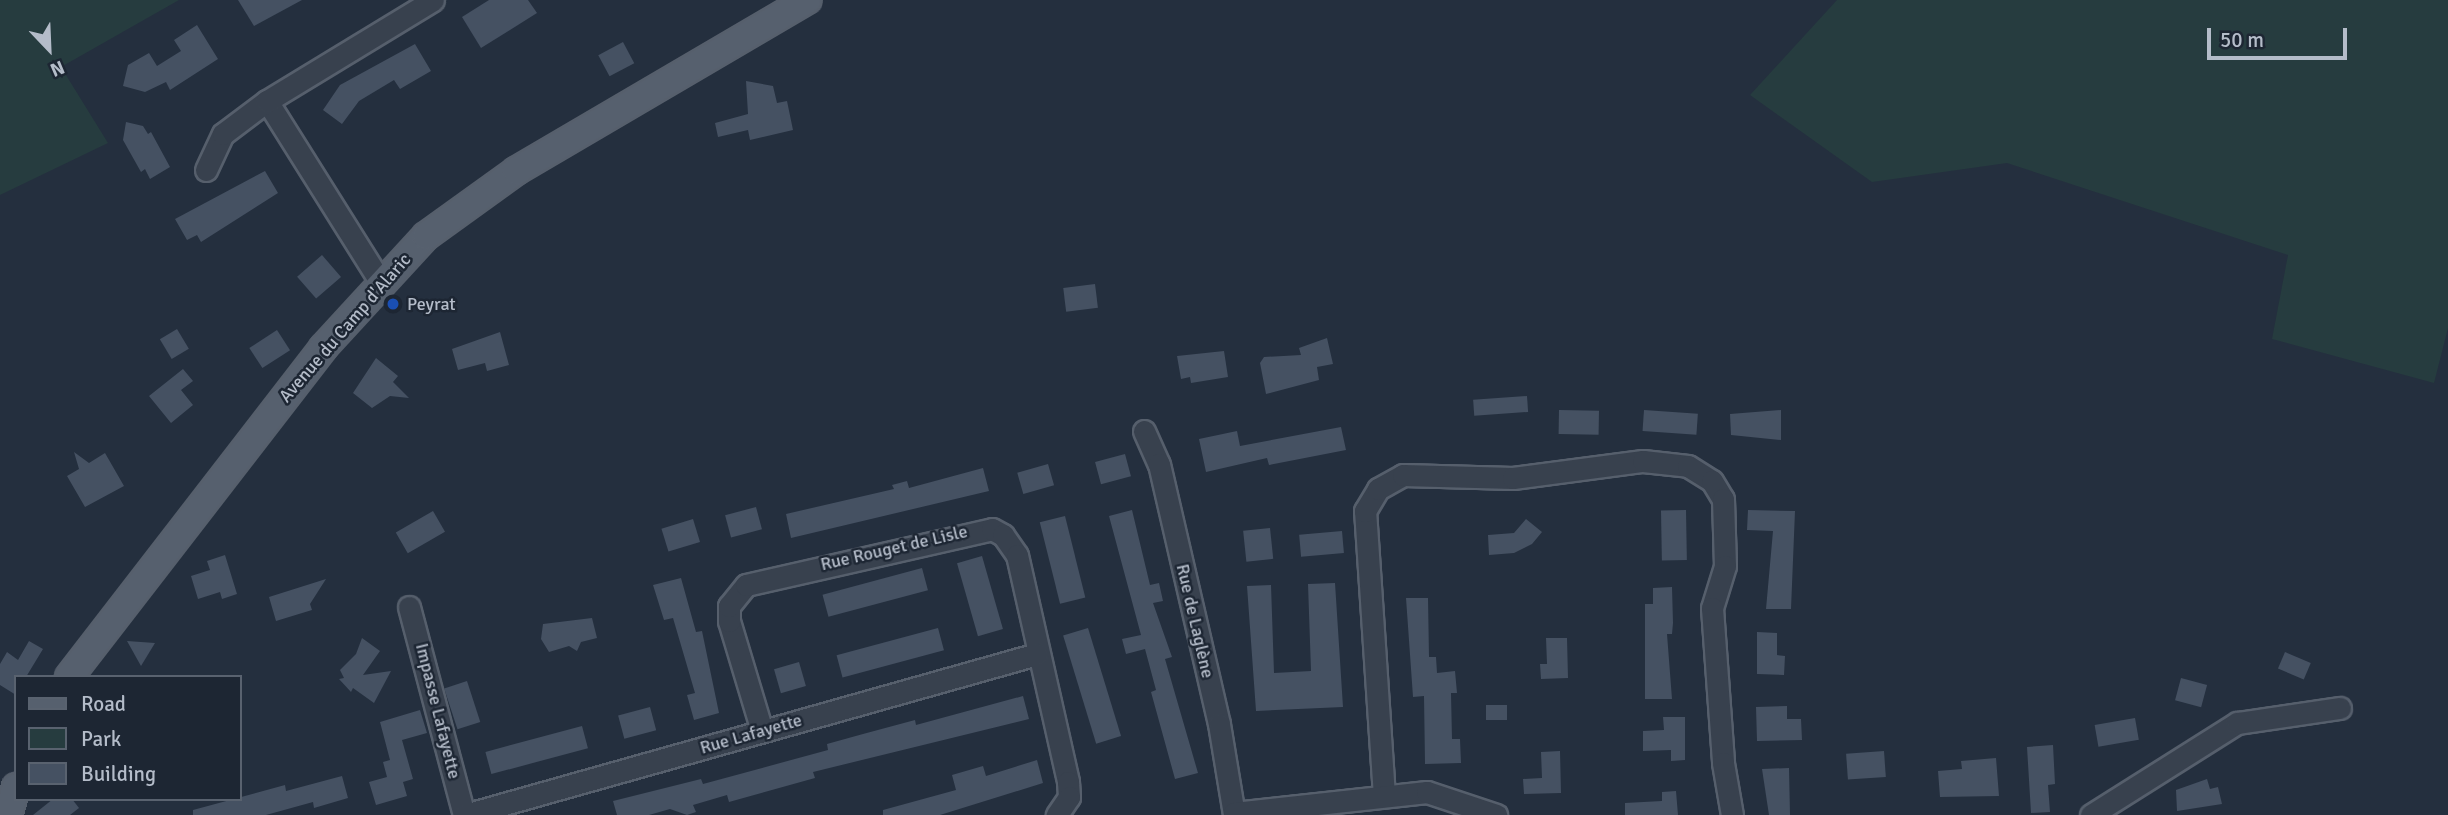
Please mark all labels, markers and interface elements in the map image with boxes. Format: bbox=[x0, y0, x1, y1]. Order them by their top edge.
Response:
north arrow bbox=[14, 14, 84, 84]
scale bar bbox=[2210, 14, 2350, 58]
text: 50 m bbox=[2220, 27, 2264, 53]
text: N bbox=[46, 55, 68, 82]
street label: Avenue du Camp d'Alaric bbox=[274, 249, 416, 407]
place label: Peyrat bbox=[407, 293, 456, 315]
marker: Peyrat bbox=[385, 296, 401, 312]
street label: Rue Rouget de Lisle bbox=[818, 521, 970, 575]
street label: Rue de Laglène bbox=[1171, 562, 1219, 680]
street label: Impasse Lafayette bbox=[411, 641, 465, 781]
legend bbox=[14, 675, 242, 801]
text: Road bbox=[81, 691, 126, 717]
street label: Rue Lafayette bbox=[698, 709, 804, 759]
text: Park bbox=[81, 726, 121, 752]
text: Building bbox=[81, 761, 156, 787]

